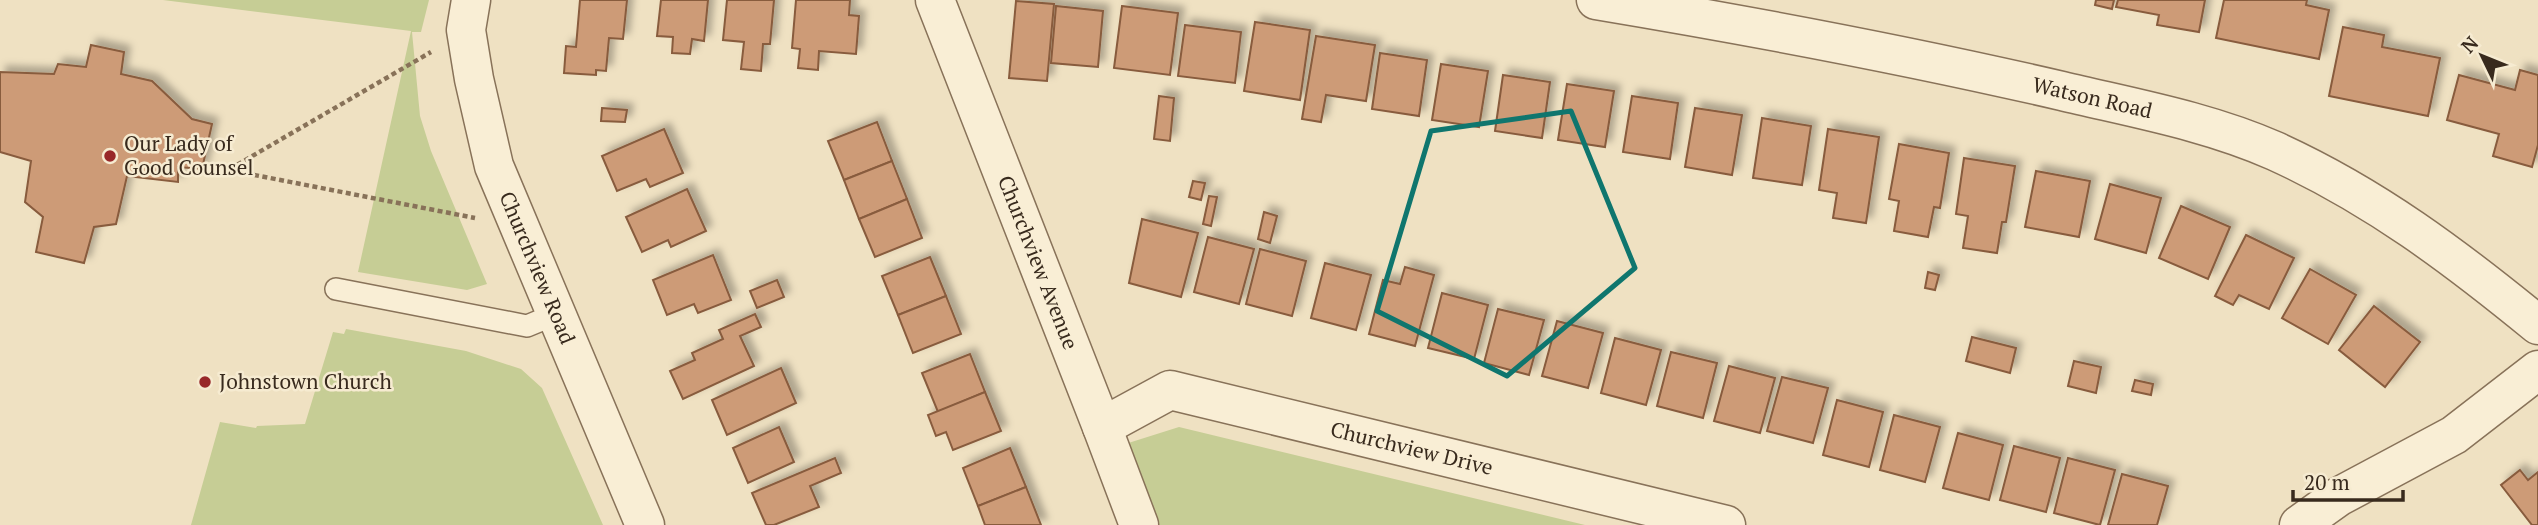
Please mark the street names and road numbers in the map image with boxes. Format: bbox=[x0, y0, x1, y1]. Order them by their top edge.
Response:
street label: Watson Road bbox=[2030, 70, 2155, 124]
street label: Churchview Avenue bbox=[992, 171, 1085, 353]
street label: Churchview Road bbox=[493, 187, 582, 348]
street label: Churchview Drive bbox=[1328, 414, 1496, 481]

